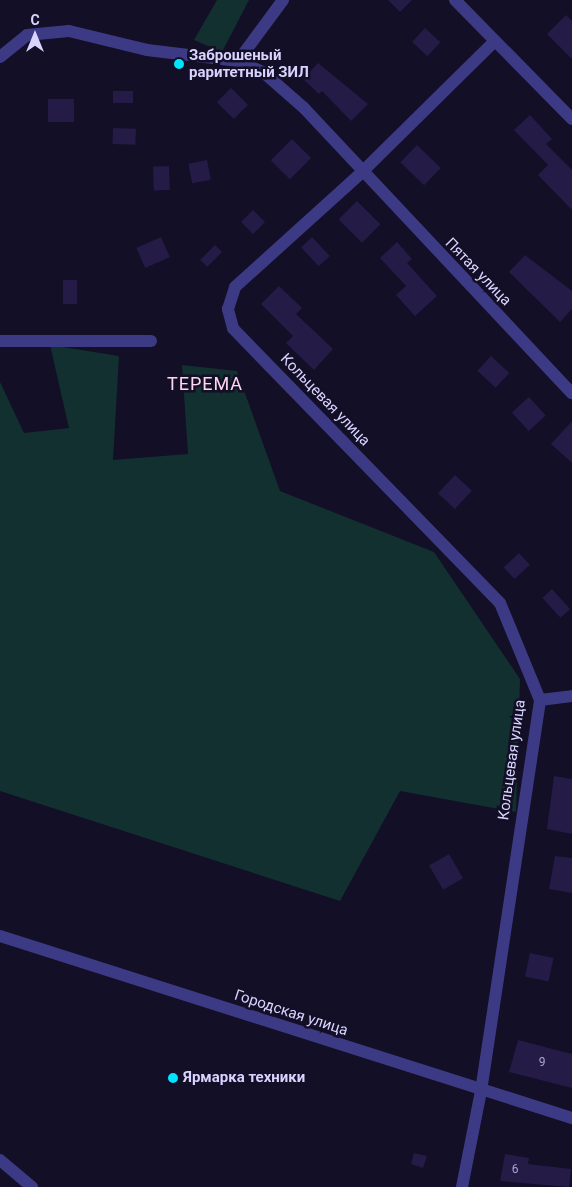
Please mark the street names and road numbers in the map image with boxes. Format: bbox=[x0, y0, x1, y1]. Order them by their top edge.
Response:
street label: Пятая улица bbox=[441, 234, 515, 310]
street label: Кольцевая улица bbox=[276, 350, 374, 450]
street label: Кольцевая улица bbox=[495, 699, 529, 821]
street label: Городская улица bbox=[232, 986, 350, 1040]

